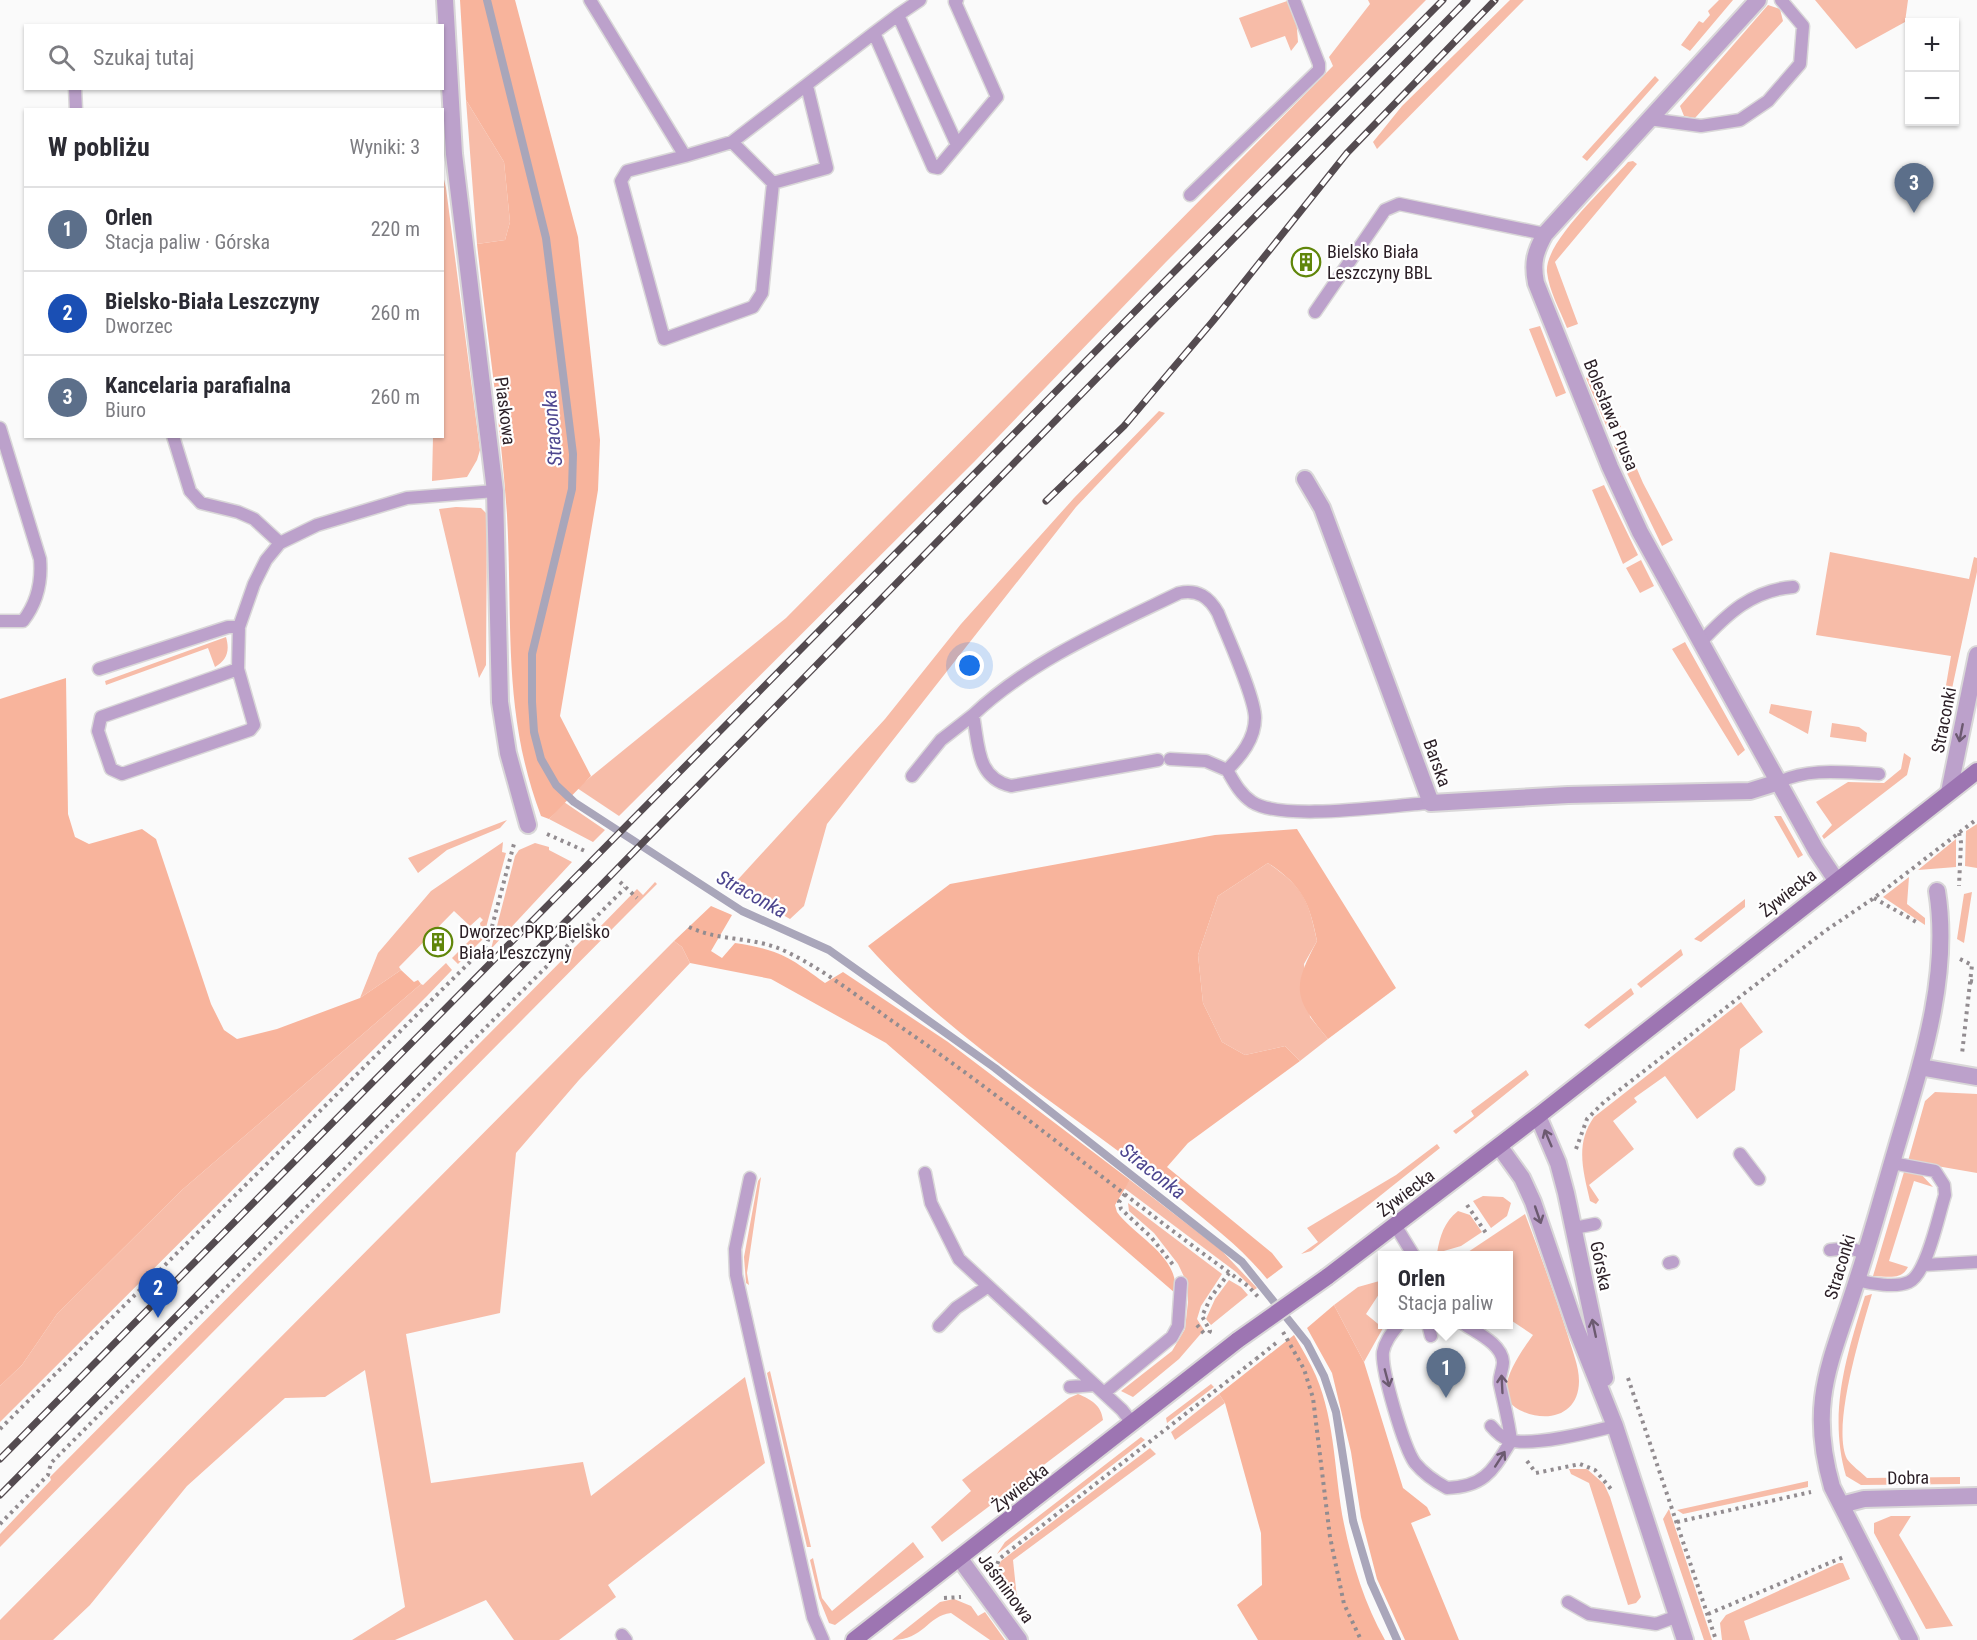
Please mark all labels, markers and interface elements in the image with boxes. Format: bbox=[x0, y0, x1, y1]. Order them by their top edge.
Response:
map controls bbox=[1905, 18, 1959, 126]
button: + bbox=[1905, 18, 1959, 72]
search box bbox=[24, 24, 444, 90]
icon: search bbox=[45, 41, 78, 74]
text: Szukaj tutaj bbox=[93, 45, 194, 70]
button: − bbox=[1905, 72, 1959, 126]
text: W pobliżu bbox=[48, 132, 150, 162]
text: Wyniki: 3 bbox=[349, 135, 420, 159]
pin: 3 bbox=[1894, 164, 1934, 213]
text: Orlen bbox=[105, 205, 152, 230]
text: 1 bbox=[62, 217, 73, 241]
text: 220 m bbox=[371, 217, 420, 241]
text: Stacja paliw · Górska bbox=[105, 230, 270, 254]
place label: Bielsko Biała Leszczyny BBL bbox=[1327, 241, 1433, 283]
building icon: Bielsko Biała Leszczyny BBL bbox=[1290, 246, 1322, 278]
text: Bielsko-Biała Leszczyny bbox=[105, 289, 320, 314]
text: 2 bbox=[62, 301, 73, 325]
text: 260 m bbox=[371, 301, 420, 325]
text: Dworzec bbox=[105, 314, 173, 338]
street label: Bolesława Prusa bbox=[1580, 356, 1643, 474]
text: Kancelaria parafialna bbox=[105, 373, 291, 398]
street label: Piaskowa bbox=[491, 376, 520, 446]
text: 3 bbox=[62, 385, 73, 409]
text: 260 m bbox=[371, 385, 420, 409]
water label: Straconka bbox=[537, 389, 567, 467]
text: Biuro bbox=[105, 398, 146, 422]
your location bbox=[955, 651, 984, 680]
street label: Straconki bbox=[1927, 685, 1960, 755]
one-way arrow bbox=[1955, 722, 1966, 742]
street label: Barska bbox=[1419, 736, 1456, 789]
street label: Żywiecka bbox=[1755, 864, 1820, 921]
water label: Straconka bbox=[713, 865, 791, 923]
place label: Dworzec PKP Bielsko Biała Leszczyny bbox=[459, 921, 610, 963]
building icon: Dworzec PKP Bielsko Biała Leszczyny bbox=[422, 926, 454, 958]
one-way arrow bbox=[1542, 1130, 1553, 1148]
water label: Straconka bbox=[1115, 1138, 1191, 1204]
street label: Żywiecka bbox=[1373, 1164, 1438, 1221]
one-way arrow bbox=[1533, 1205, 1544, 1224]
street label: Straconki bbox=[1820, 1232, 1859, 1302]
street label: Górska bbox=[1586, 1239, 1617, 1293]
popup bbox=[1378, 1251, 1513, 1329]
text: Orlen bbox=[1398, 1266, 1445, 1291]
pin: 2 bbox=[138, 1268, 178, 1318]
text: Stacja paliw bbox=[1398, 1291, 1493, 1315]
one-way arrow bbox=[1588, 1318, 1599, 1338]
pin: 1 bbox=[1426, 1348, 1466, 1398]
one-way arrow bbox=[1382, 1368, 1393, 1387]
one-way arrow bbox=[1496, 1374, 1507, 1394]
one-way arrow bbox=[1493, 1450, 1506, 1467]
street label: Żywiecka bbox=[987, 1459, 1052, 1516]
street label: Dobra bbox=[1887, 1467, 1929, 1488]
street label: Jaśminowa bbox=[974, 1549, 1039, 1627]

